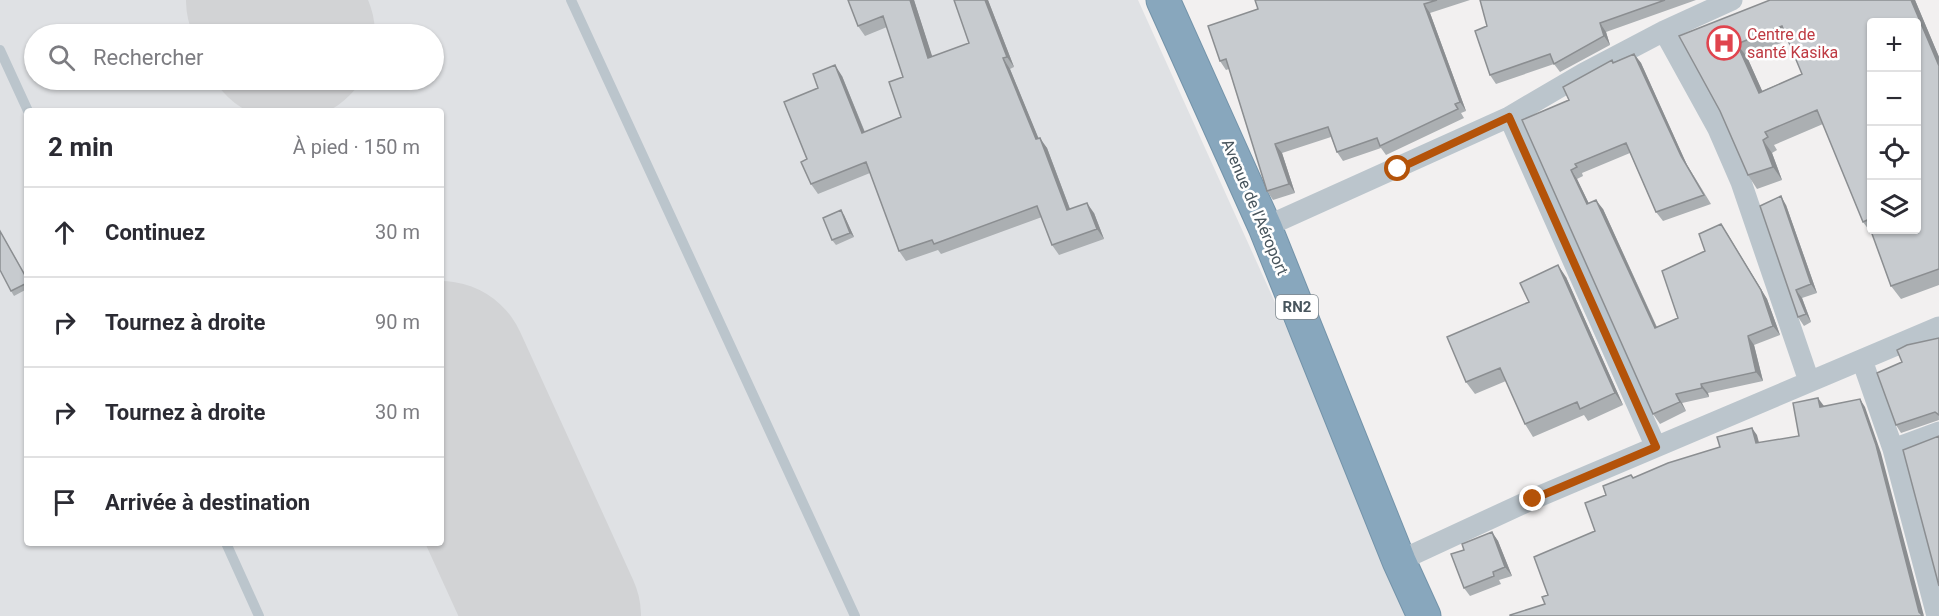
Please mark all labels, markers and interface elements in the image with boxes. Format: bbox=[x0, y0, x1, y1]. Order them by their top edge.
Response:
map controls bbox=[1867, 18, 1921, 234]
button: + bbox=[1867, 18, 1921, 72]
search box bbox=[24, 24, 444, 90]
hospital icon: Centre de santé Kasika bbox=[1706, 25, 1742, 61]
place label: Centre de santé Kasika bbox=[1747, 25, 1838, 62]
icon: search bbox=[45, 41, 78, 74]
text: Rechercher bbox=[93, 45, 204, 70]
button: − bbox=[1867, 72, 1921, 126]
button: locate bbox=[1867, 126, 1921, 180]
text: 2 min bbox=[48, 132, 113, 162]
text: À pied · 150 m bbox=[293, 135, 420, 159]
street label: Avenue de l'Aéroport bbox=[1218, 136, 1292, 278]
route start bbox=[1384, 155, 1410, 181]
button: layers bbox=[1867, 180, 1921, 234]
icon: ahead bbox=[48, 216, 81, 249]
text: Continuez bbox=[105, 220, 205, 245]
text: 30 m bbox=[375, 220, 420, 244]
road number: RN2 bbox=[1276, 295, 1318, 319]
icon: right bbox=[48, 306, 81, 339]
text: Tournez à droite bbox=[105, 310, 265, 335]
text: 90 m bbox=[375, 310, 420, 334]
icon: right bbox=[48, 396, 81, 429]
text: Tournez à droite bbox=[105, 400, 265, 425]
text: 30 m bbox=[375, 400, 420, 424]
route end bbox=[1519, 485, 1545, 511]
icon: arrive bbox=[48, 486, 81, 519]
text: Arrivée à destination bbox=[105, 490, 310, 515]

